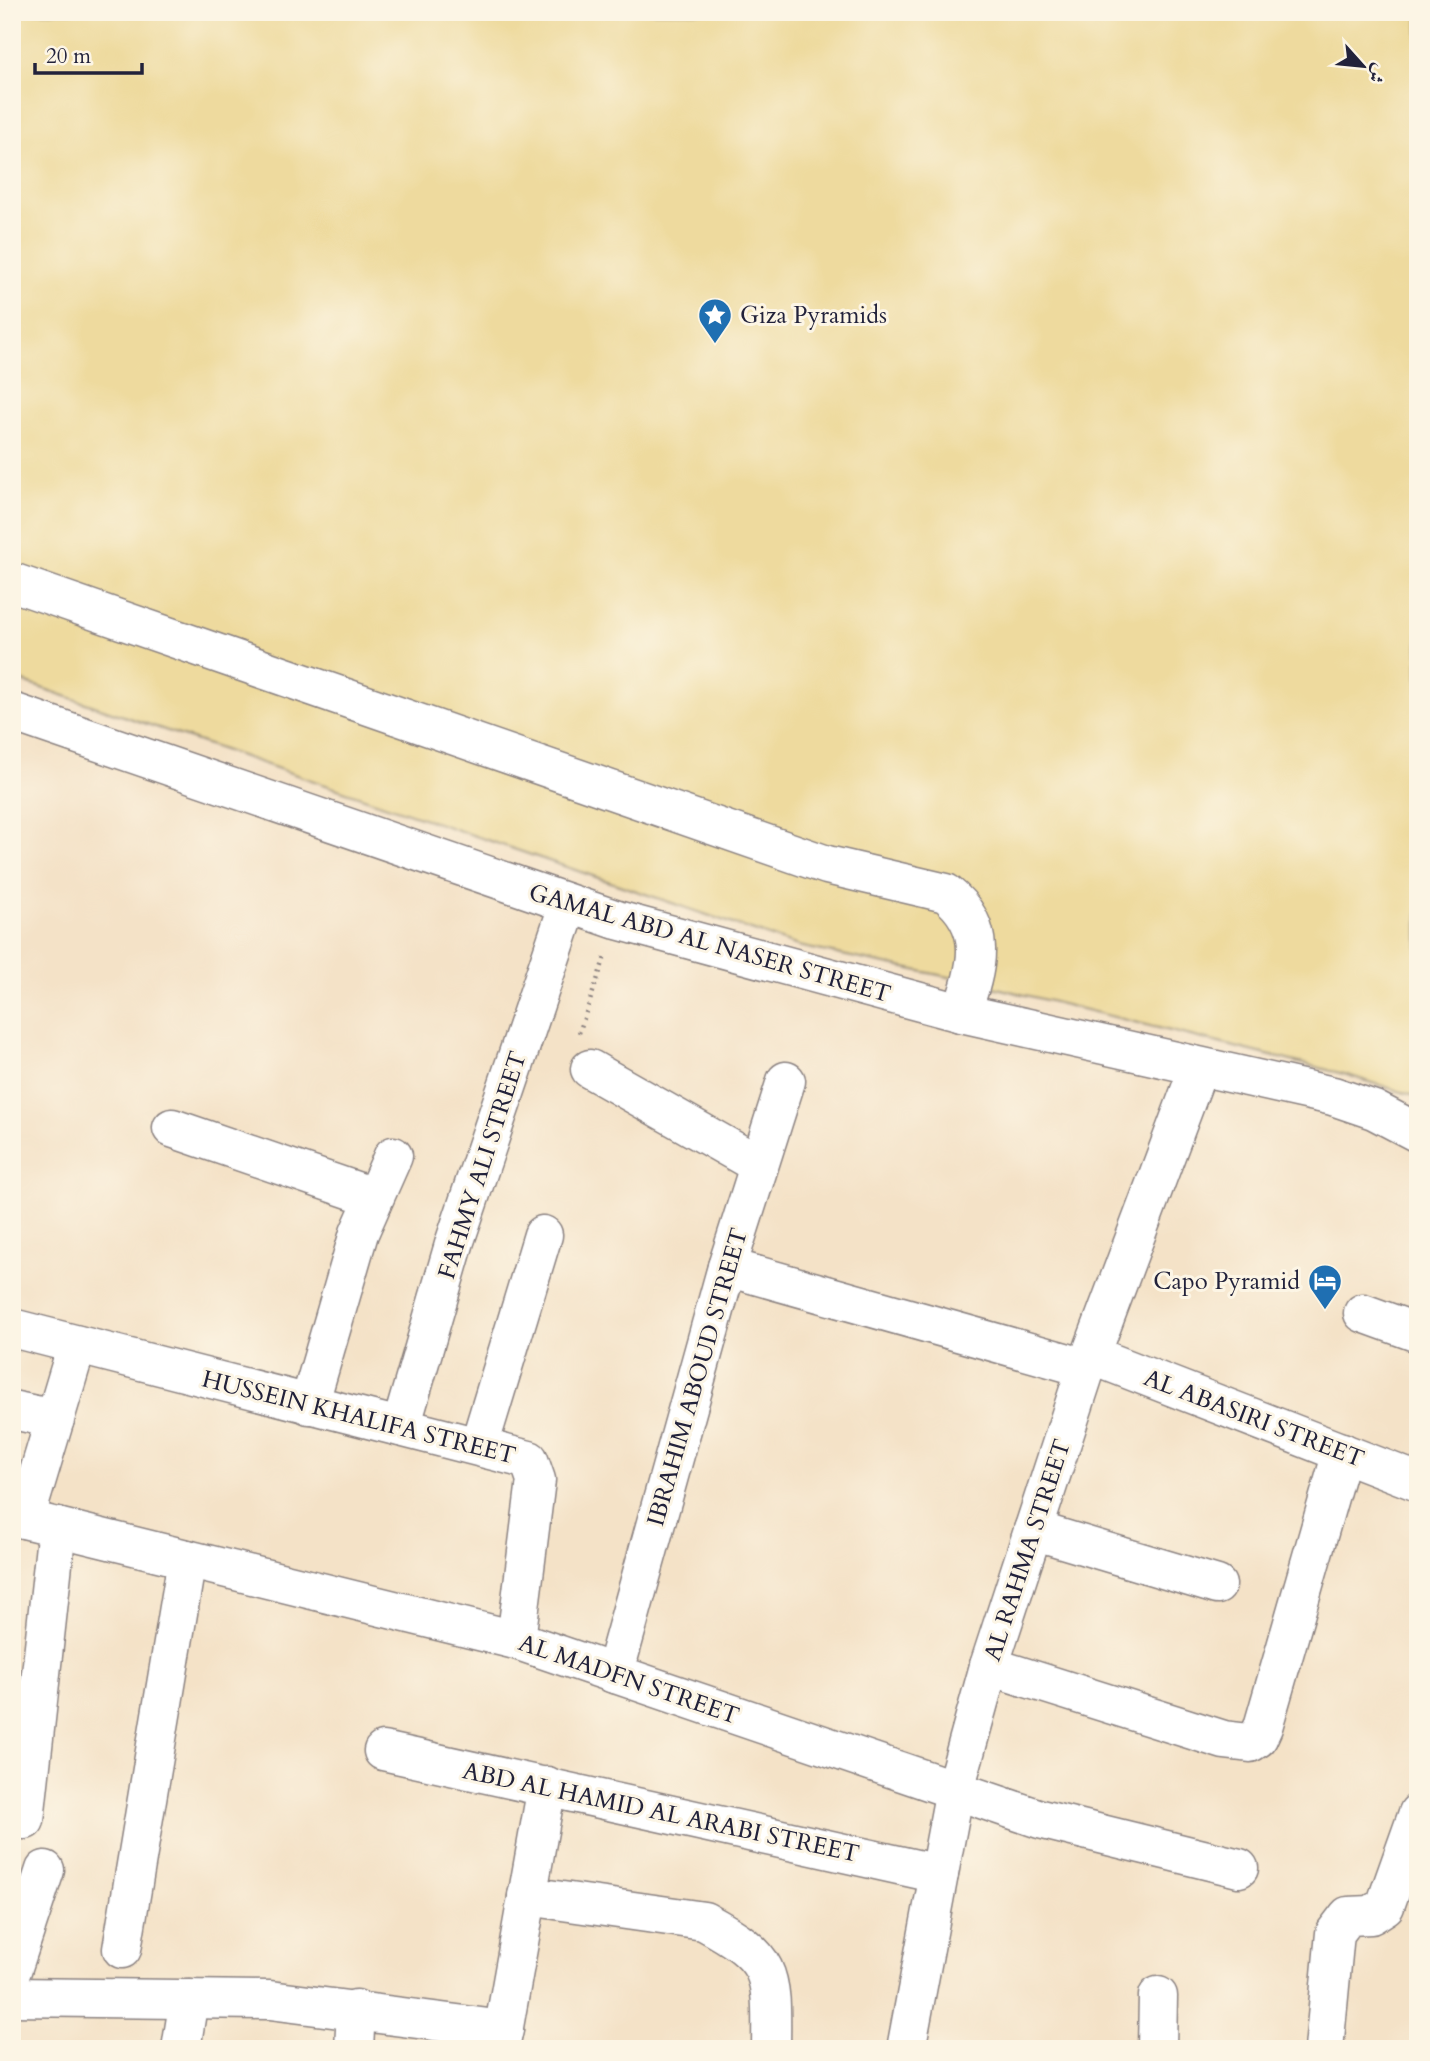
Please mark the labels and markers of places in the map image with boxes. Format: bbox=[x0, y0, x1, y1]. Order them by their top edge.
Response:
place icon: Giza Pyramids bbox=[696, 296, 734, 345]
place label: Giza Pyramids bbox=[740, 299, 887, 332]
hotel icon: Capo Pyramid bbox=[1306, 1262, 1344, 1311]
place label: Capo Pyramid bbox=[1153, 1265, 1300, 1298]

